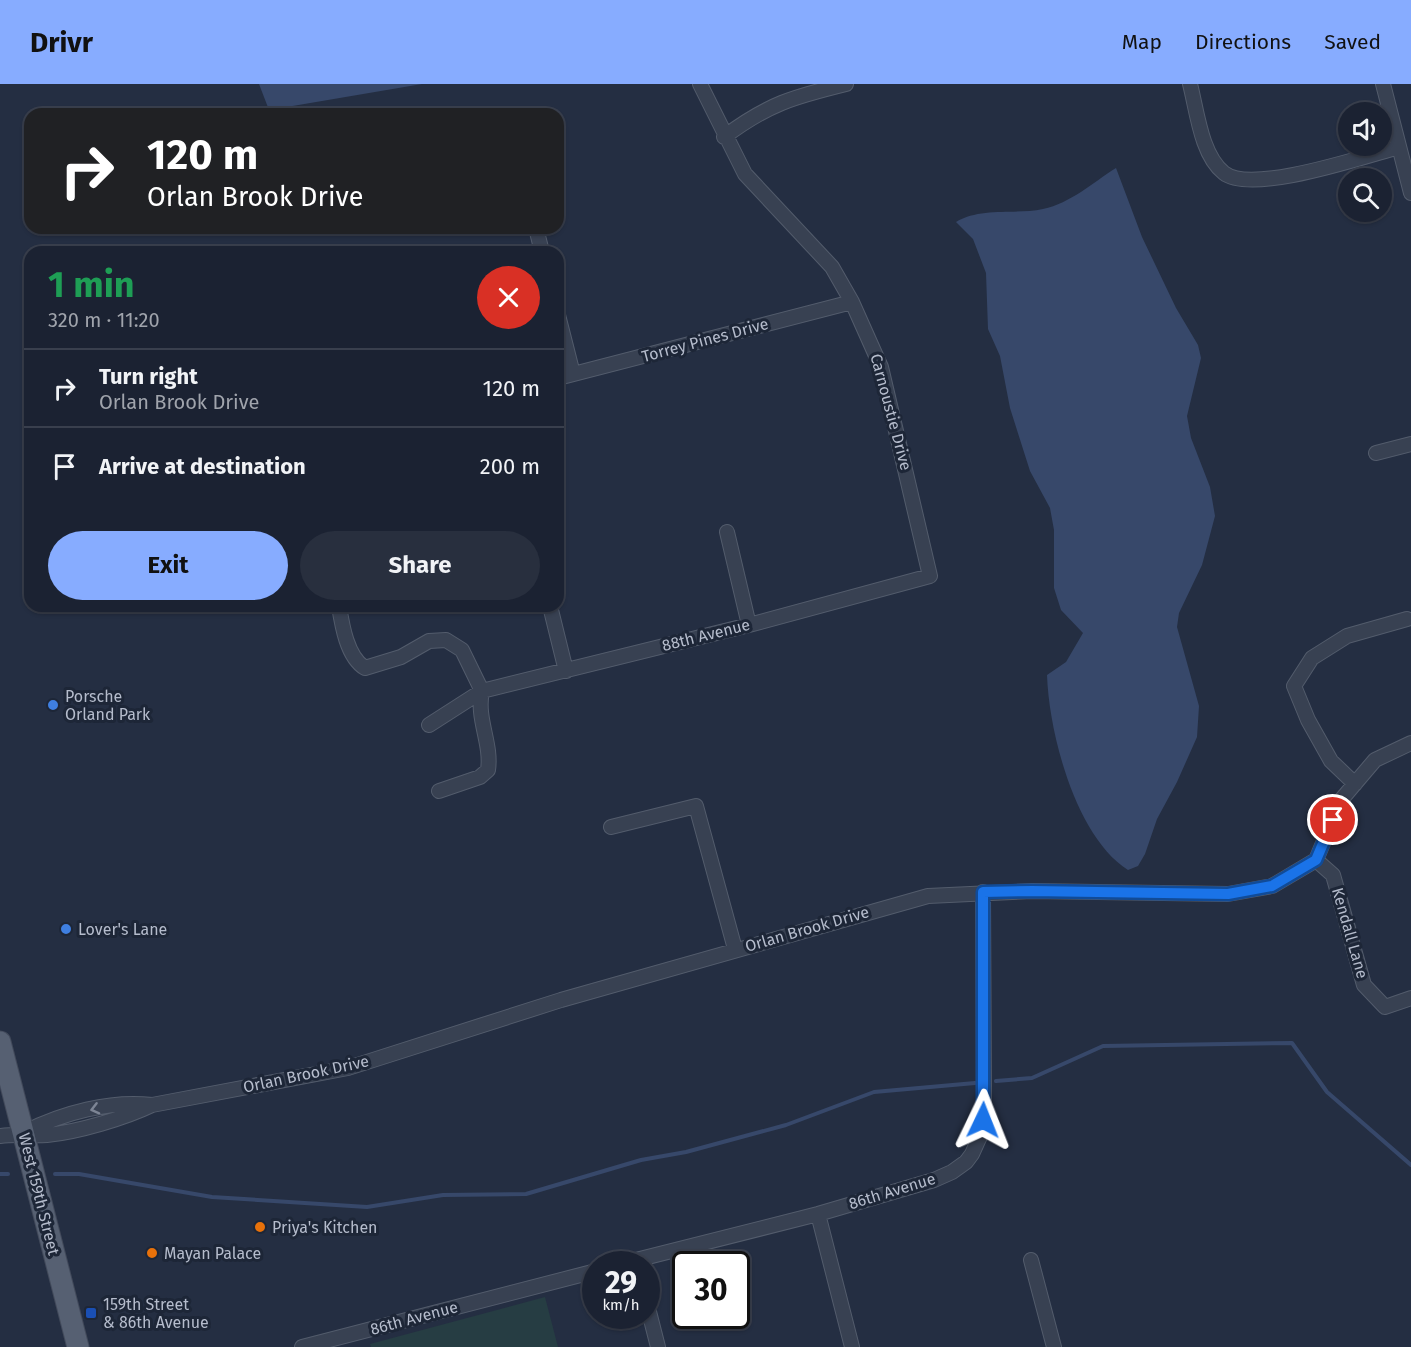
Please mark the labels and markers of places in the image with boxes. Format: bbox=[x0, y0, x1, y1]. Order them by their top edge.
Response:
place label: Porsche Orland Park bbox=[65, 687, 151, 724]
marker: Porsche Orland Park bbox=[46, 698, 60, 712]
pin bbox=[1307, 794, 1358, 845]
place label: Lover's Lane bbox=[78, 920, 167, 939]
marker: Lover's Lane bbox=[59, 922, 73, 936]
place label: Priya's Kitchen bbox=[272, 1218, 377, 1237]
marker: Priya's Kitchen bbox=[253, 1220, 267, 1234]
place label: Mayan Palace bbox=[164, 1244, 261, 1263]
marker: Mayan Palace bbox=[145, 1246, 159, 1260]
place label: 159th Street & 86th Avenue bbox=[103, 1295, 209, 1332]
marker: 159th Street & 86th Avenue bbox=[84, 1306, 98, 1320]

